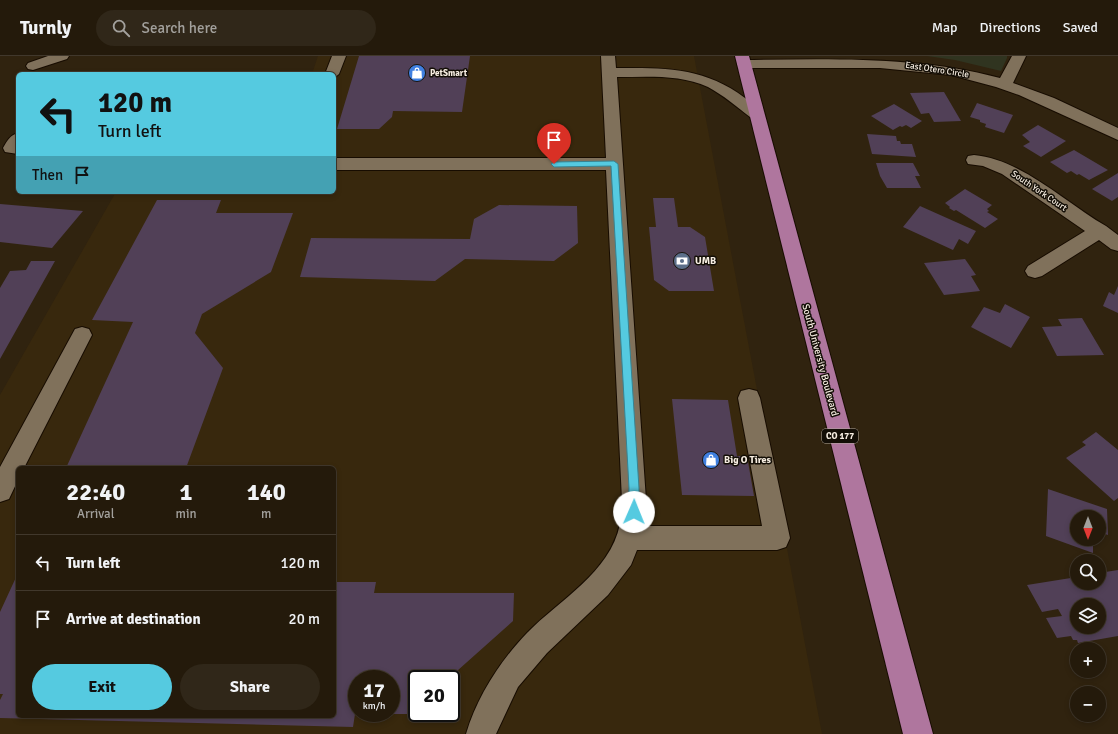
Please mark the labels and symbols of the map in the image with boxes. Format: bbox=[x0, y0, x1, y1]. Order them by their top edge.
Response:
street label: East Otero Circle bbox=[904, 60, 970, 81]
shop icon: PetSmart bbox=[407, 63, 427, 83]
place label: PetSmart bbox=[430, 68, 468, 79]
pin bbox=[537, 123, 571, 164]
street label: South York Court bbox=[1009, 168, 1069, 214]
bank icon: UMB bbox=[672, 251, 692, 271]
place label: UMB bbox=[695, 255, 716, 267]
street label: South University Boulevard bbox=[799, 303, 841, 417]
road number: CO 177 bbox=[822, 429, 858, 443]
shop icon: Big O Tires bbox=[701, 450, 721, 470]
place label: Big O Tires bbox=[724, 454, 771, 466]
position arrow bbox=[613, 491, 655, 533]
north arrow bbox=[1070, 510, 1106, 546]
speed limit sign: 20 bbox=[408, 670, 460, 722]

